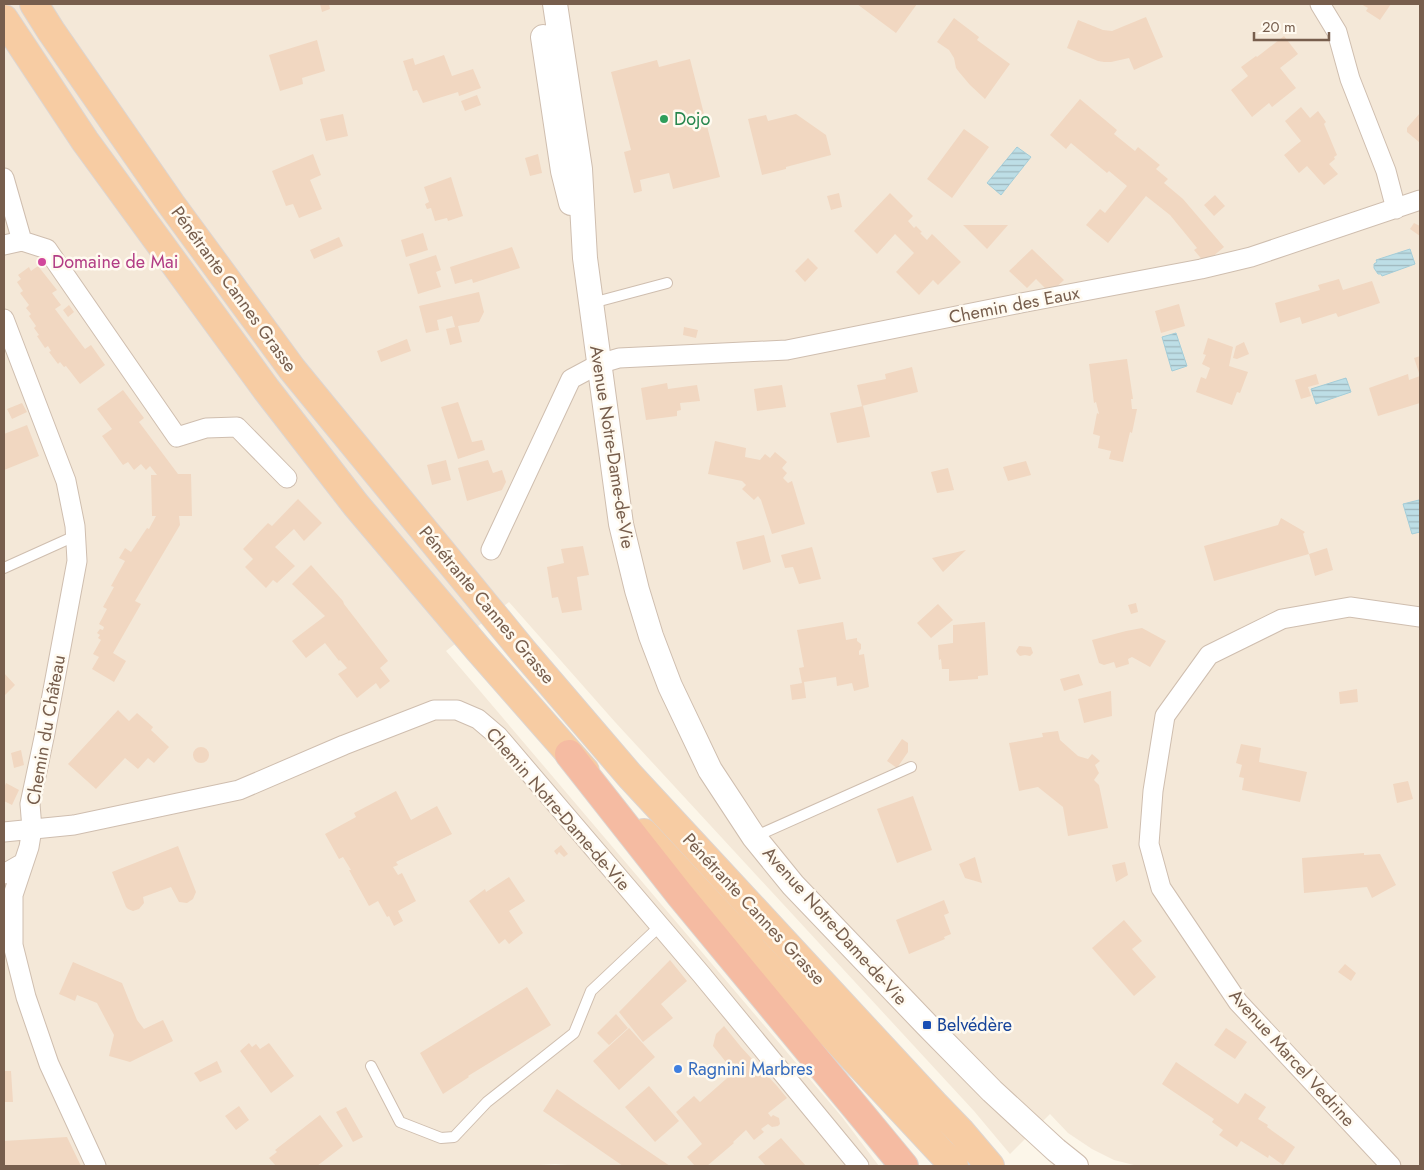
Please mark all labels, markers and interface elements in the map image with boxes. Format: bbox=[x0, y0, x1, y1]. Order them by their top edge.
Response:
scale bar bbox=[1254, 10, 1329, 42]
text: 20 m bbox=[1262, 16, 1296, 38]
place label: Dojo bbox=[674, 106, 711, 132]
marker: Dojo bbox=[658, 113, 670, 125]
street label: Pénétrante Cannes Grasse bbox=[165, 201, 303, 377]
place label: Domaine de Mai bbox=[52, 249, 178, 275]
marker: Domaine de Mai bbox=[36, 256, 48, 268]
street label: Chemin des Eaux bbox=[947, 280, 1082, 330]
street label: Avenue Notre-Dame-de-Vie bbox=[583, 343, 641, 551]
street label: Pénétrante Cannes Grasse bbox=[413, 520, 561, 690]
street label: Chemin du Château bbox=[20, 653, 72, 807]
street label: Chemin Notre-Dame-de-Vie bbox=[480, 722, 636, 896]
street label: Pénétrante Cannes Grasse bbox=[677, 827, 831, 991]
street label: Avenue Notre-Dame-de-Vie bbox=[757, 841, 913, 1011]
street label: Avenue Marcel Vedrine bbox=[1223, 983, 1361, 1133]
place label: Belvédère bbox=[937, 1012, 1012, 1038]
marker: Belvédère bbox=[921, 1019, 933, 1031]
place label: Ragnini Marbres bbox=[688, 1056, 813, 1082]
marker: Ragnini Marbres bbox=[672, 1063, 684, 1075]

